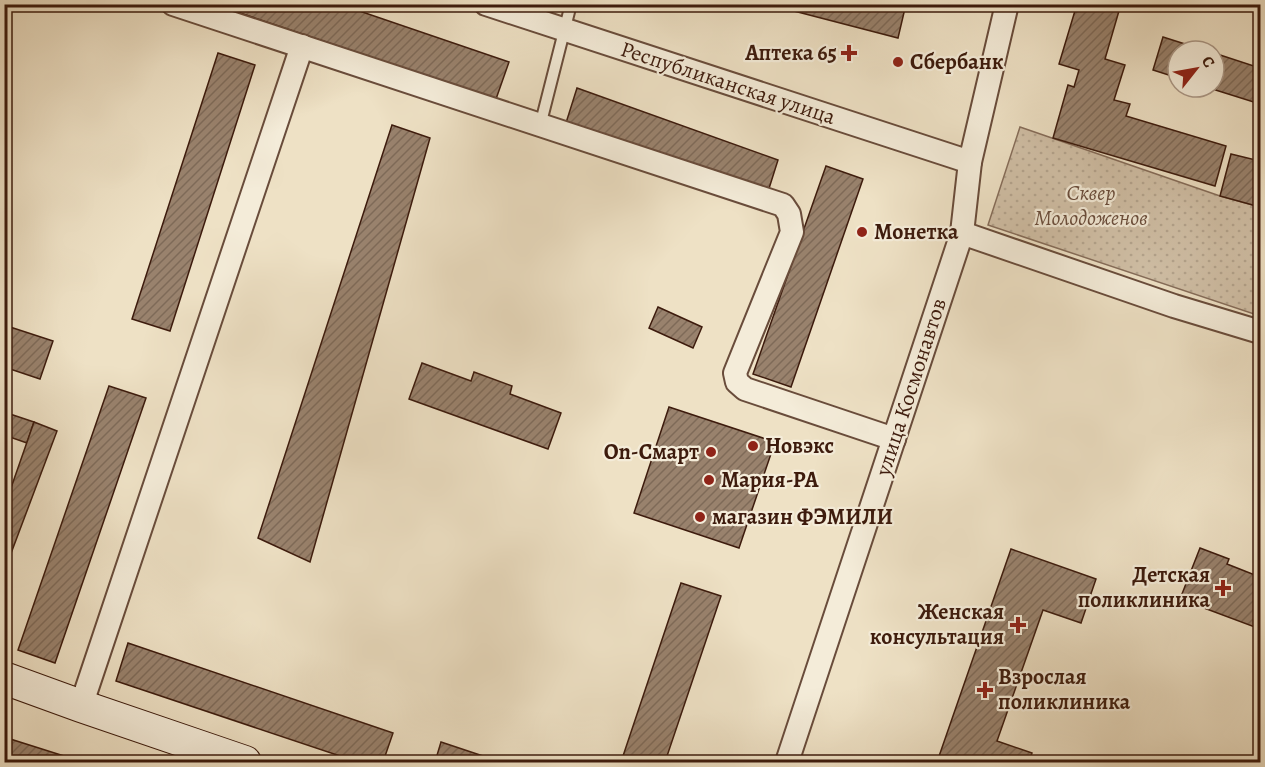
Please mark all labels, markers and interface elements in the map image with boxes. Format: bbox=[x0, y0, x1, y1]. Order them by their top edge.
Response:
street label: Республиканская улица bbox=[617, 34, 840, 132]
place label: Аптека 65 bbox=[744, 38, 837, 68]
north arrow bbox=[1166, 39, 1226, 99]
marker: Аптека 65 bbox=[842, 46, 856, 60]
place label: Сбербанк bbox=[910, 47, 1004, 77]
text: С bbox=[1196, 52, 1220, 72]
marker: Сбербанк bbox=[891, 55, 905, 69]
park label: Сквер Молодоженов bbox=[1034, 178, 1148, 233]
place label: Монетка bbox=[874, 217, 959, 247]
marker: Монетка bbox=[855, 225, 869, 239]
street label: улица Космонавтов bbox=[868, 294, 954, 481]
place label: Новэкс bbox=[765, 431, 834, 461]
place label: On-Смарт bbox=[604, 437, 699, 467]
marker: Новэкс bbox=[746, 439, 760, 453]
marker: On-Смарт bbox=[704, 445, 718, 459]
place label: Мария-РА bbox=[721, 465, 819, 495]
marker: Мария-РА bbox=[702, 473, 716, 487]
place label: магазин ФЭМИЛИ bbox=[712, 502, 893, 532]
marker: магазин ФЭМИЛИ bbox=[693, 510, 707, 524]
place label: Детская поликлиника bbox=[1078, 560, 1211, 615]
marker: Детская поликлиника bbox=[1214, 579, 1232, 597]
place label: Женская консультация bbox=[870, 597, 1004, 652]
marker: Женская консультация bbox=[1009, 616, 1027, 634]
place label: Взрослая поликлиника bbox=[998, 662, 1131, 717]
marker: Взрослая поликлиника bbox=[976, 681, 994, 699]

